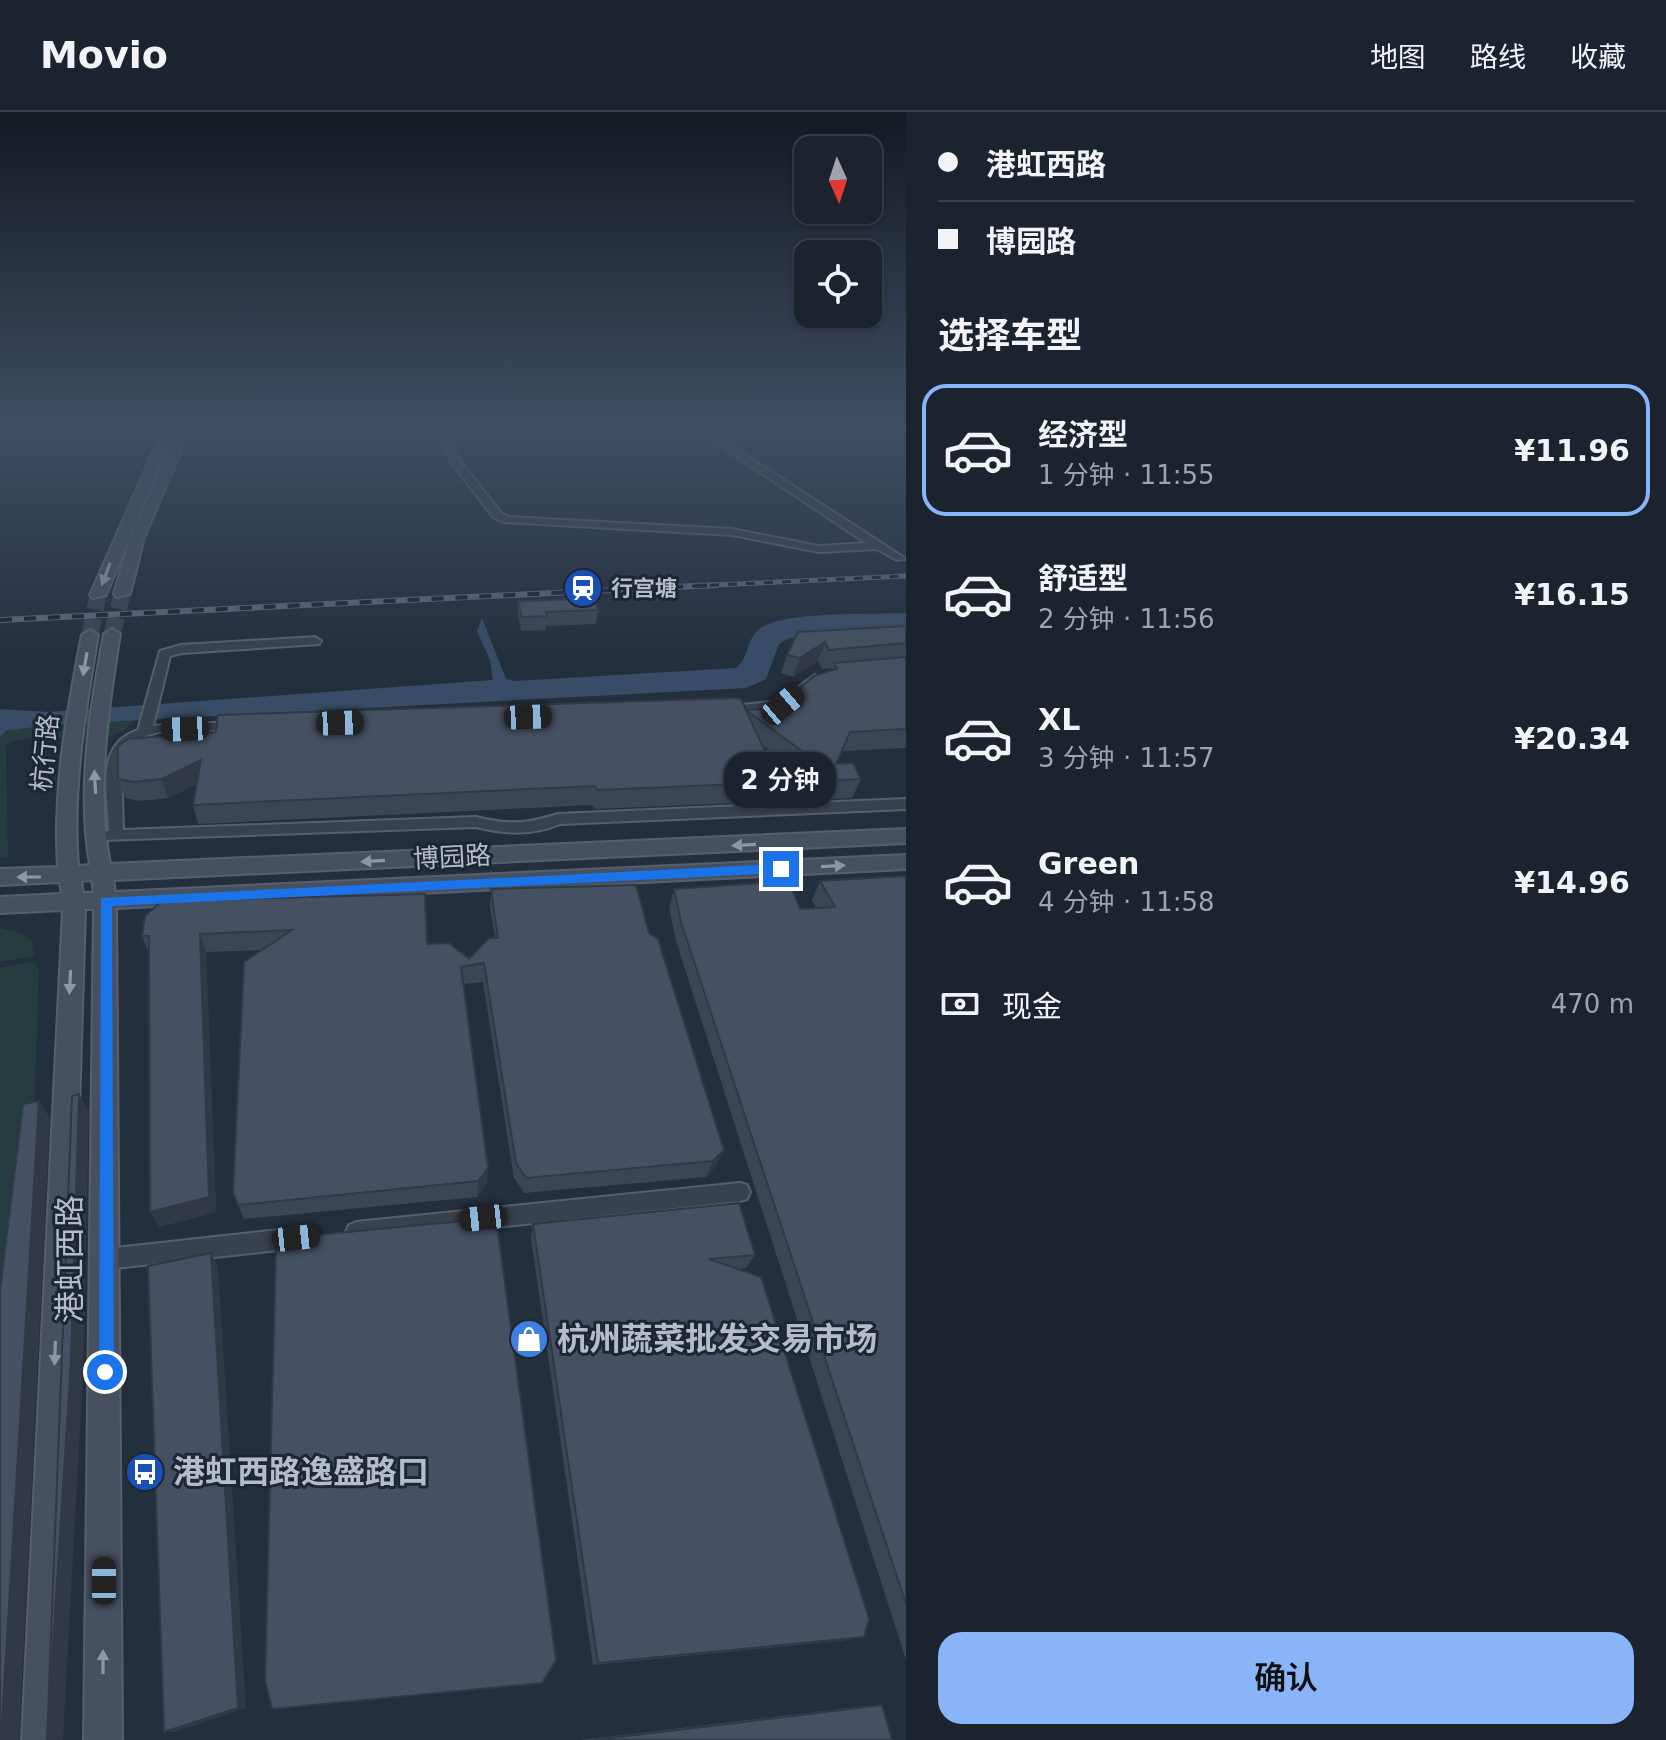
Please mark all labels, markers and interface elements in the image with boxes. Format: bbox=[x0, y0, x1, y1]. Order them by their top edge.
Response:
text: Movio bbox=[40, 33, 168, 77]
text: 地图 bbox=[1370, 41, 1426, 74]
text: 路线 bbox=[1470, 41, 1526, 74]
text: 收藏 bbox=[1570, 41, 1626, 74]
north arrow bbox=[794, 136, 882, 224]
map controls bbox=[794, 136, 882, 328]
text: 港虹西路 bbox=[986, 147, 1106, 182]
text: 博园路 bbox=[986, 224, 1076, 259]
button: locate bbox=[794, 240, 882, 328]
text: 选择车型 bbox=[938, 315, 1082, 356]
icon: car bbox=[942, 414, 1014, 486]
text: 经济型 bbox=[1038, 417, 1128, 452]
text: ¥11.96 bbox=[1514, 433, 1630, 468]
text: 1 分钟 · 11:55 bbox=[1038, 460, 1215, 490]
icon: car bbox=[942, 558, 1014, 630]
text: 舒适型 bbox=[1038, 561, 1128, 596]
one-way arrow bbox=[99, 562, 112, 586]
station icon: 行宫塘 bbox=[562, 567, 604, 609]
place label: 行宫塘 bbox=[611, 576, 677, 601]
text: ¥16.15 bbox=[1514, 577, 1630, 612]
text: 2 分钟 · 11:56 bbox=[1038, 604, 1215, 634]
one-way arrow bbox=[78, 651, 90, 676]
car bbox=[757, 680, 809, 730]
icon: car bbox=[942, 702, 1014, 774]
text: XL bbox=[1038, 702, 1080, 737]
car bbox=[504, 704, 552, 730]
car bbox=[316, 710, 364, 736]
street label: 杭行路 bbox=[26, 713, 64, 793]
car bbox=[161, 716, 209, 742]
text: ¥20.34 bbox=[1514, 721, 1630, 756]
text: 3 分钟 · 11:57 bbox=[1038, 743, 1215, 773]
callout: 2 分钟 bbox=[725, 753, 837, 809]
text: 2 分钟 bbox=[740, 765, 820, 795]
one-way arrow bbox=[89, 769, 102, 794]
one-way arrow bbox=[731, 839, 756, 852]
street label: 博园路 bbox=[412, 840, 492, 874]
icon: car bbox=[942, 846, 1014, 918]
text: Green bbox=[1038, 846, 1139, 881]
route end bbox=[763, 851, 799, 887]
one-way arrow bbox=[360, 854, 385, 867]
one-way arrow bbox=[821, 859, 846, 872]
text: ¥14.96 bbox=[1514, 865, 1630, 900]
one-way arrow bbox=[16, 871, 41, 883]
text: 4 分钟 · 11:58 bbox=[1038, 887, 1215, 917]
one-way arrow bbox=[63, 970, 76, 995]
icon: cash bbox=[938, 982, 982, 1026]
text: 现金 bbox=[1002, 989, 1062, 1024]
text: 470 m bbox=[1551, 989, 1634, 1019]
street label: 港虹西路 bbox=[51, 1195, 89, 1323]
car bbox=[458, 1204, 508, 1232]
car bbox=[271, 1224, 321, 1252]
shop icon: 杭州蔬菜批发交易市场 bbox=[508, 1318, 550, 1360]
place label: 杭州蔬菜批发交易市场 bbox=[557, 1320, 877, 1358]
one-way arrow bbox=[49, 1341, 62, 1366]
route start bbox=[87, 1354, 123, 1390]
bus stop icon: 港虹西路逸盛路口 bbox=[124, 1451, 166, 1493]
place label: 港虹西路逸盛路口 bbox=[173, 1453, 429, 1491]
car bbox=[92, 1557, 116, 1605]
button: 确认 bbox=[938, 1632, 1634, 1724]
one-way arrow bbox=[97, 1649, 110, 1674]

